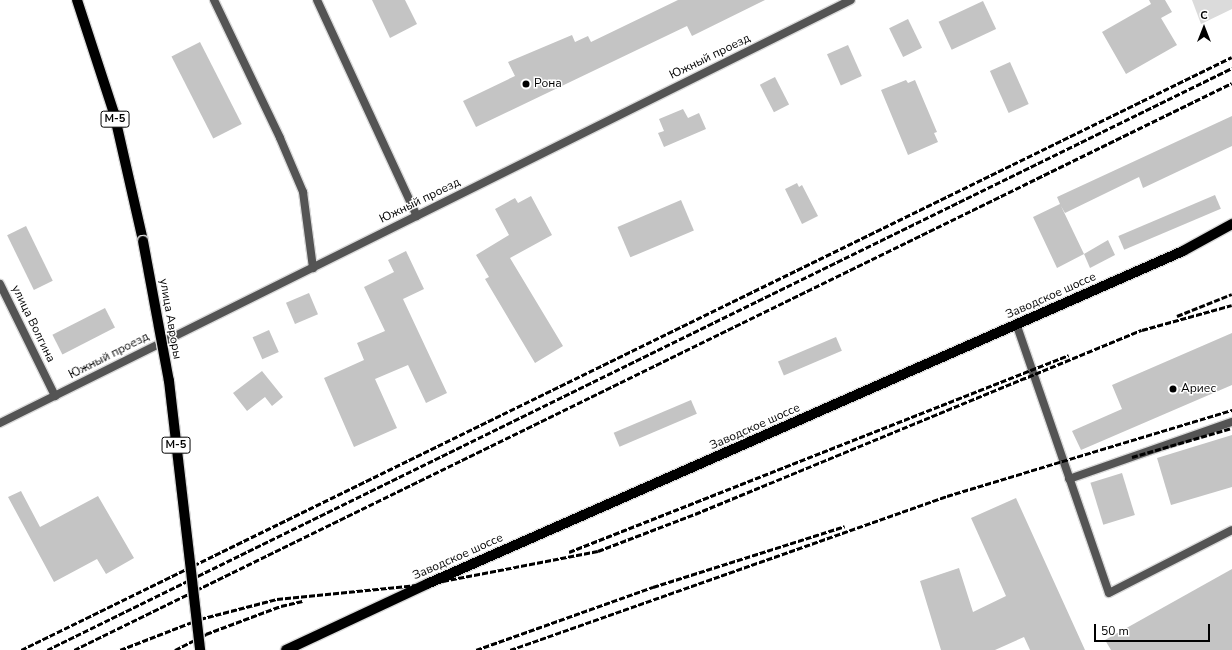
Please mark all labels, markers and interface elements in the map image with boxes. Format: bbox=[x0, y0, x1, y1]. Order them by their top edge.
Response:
north arrow bbox=[1184, 8, 1224, 48]
text: С bbox=[1200, 8, 1208, 23]
street label: Южный проезд bbox=[667, 31, 753, 83]
place label: Рона bbox=[534, 77, 562, 91]
marker: Рона bbox=[521, 79, 531, 89]
road number: М-5 bbox=[100, 110, 130, 128]
street label: Южный проезд bbox=[377, 175, 463, 227]
street label: Заводское шоссе bbox=[1004, 270, 1098, 322]
street label: улица Авроры bbox=[156, 278, 184, 360]
street label: улица Волгина bbox=[8, 283, 58, 365]
street label: Южный проезд bbox=[66, 330, 152, 382]
place label: Ариес bbox=[1181, 382, 1216, 396]
marker: Ариес bbox=[1168, 384, 1178, 394]
street label: Заводское шоссе bbox=[708, 401, 802, 453]
road number: М-5 bbox=[161, 436, 191, 454]
street label: Заводское шоссе bbox=[411, 531, 505, 583]
scale bar bbox=[1096, 616, 1212, 642]
text: 50 m bbox=[1101, 623, 1129, 639]

